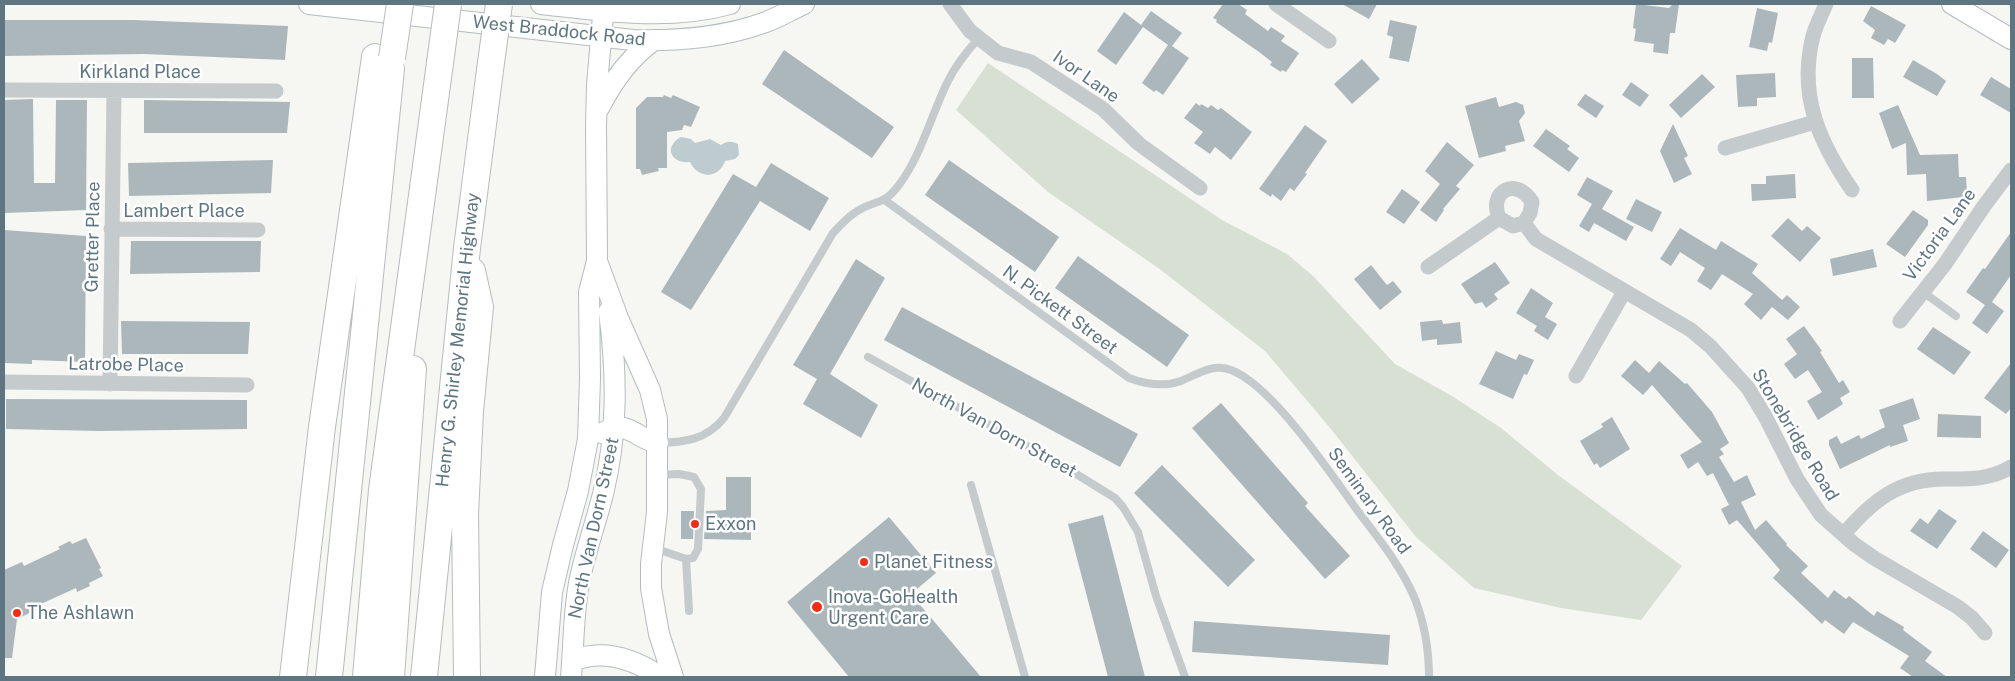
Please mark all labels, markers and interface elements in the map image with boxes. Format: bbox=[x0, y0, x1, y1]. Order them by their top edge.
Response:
street label: West Braddock Road bbox=[471, 11, 647, 51]
street label: Ivor Lane bbox=[1049, 46, 1123, 108]
street label: Kirkland Place bbox=[79, 61, 201, 83]
street label: Gretter Place bbox=[81, 181, 105, 293]
street label: Victoria Lane bbox=[1899, 184, 1981, 286]
street label: Henry G. Shirley Memorial Highway bbox=[432, 192, 484, 488]
street label: Lambert Place bbox=[123, 200, 245, 222]
street label: N. Pickett Street bbox=[998, 261, 1122, 359]
street label: Latrobe Place bbox=[68, 353, 184, 377]
street label: Stonebridge Road bbox=[1747, 365, 1843, 505]
street label: North Van Dorn Street bbox=[908, 374, 1080, 482]
street label: North Van Dorn Street bbox=[564, 435, 624, 621]
street label: Seminary Road bbox=[1323, 443, 1415, 559]
place label: Exxon bbox=[705, 513, 756, 535]
marker: Exxon bbox=[689, 518, 701, 530]
place label: Planet Fitness bbox=[874, 551, 993, 573]
marker: Planet Fitness bbox=[858, 556, 870, 568]
place label: Inova-GoHealth Urgent Care bbox=[828, 586, 958, 628]
marker: Inova-GoHealth Urgent Care bbox=[810, 600, 824, 614]
place label: The Ashlawn bbox=[27, 602, 134, 624]
marker: The Ashlawn bbox=[11, 607, 23, 619]

